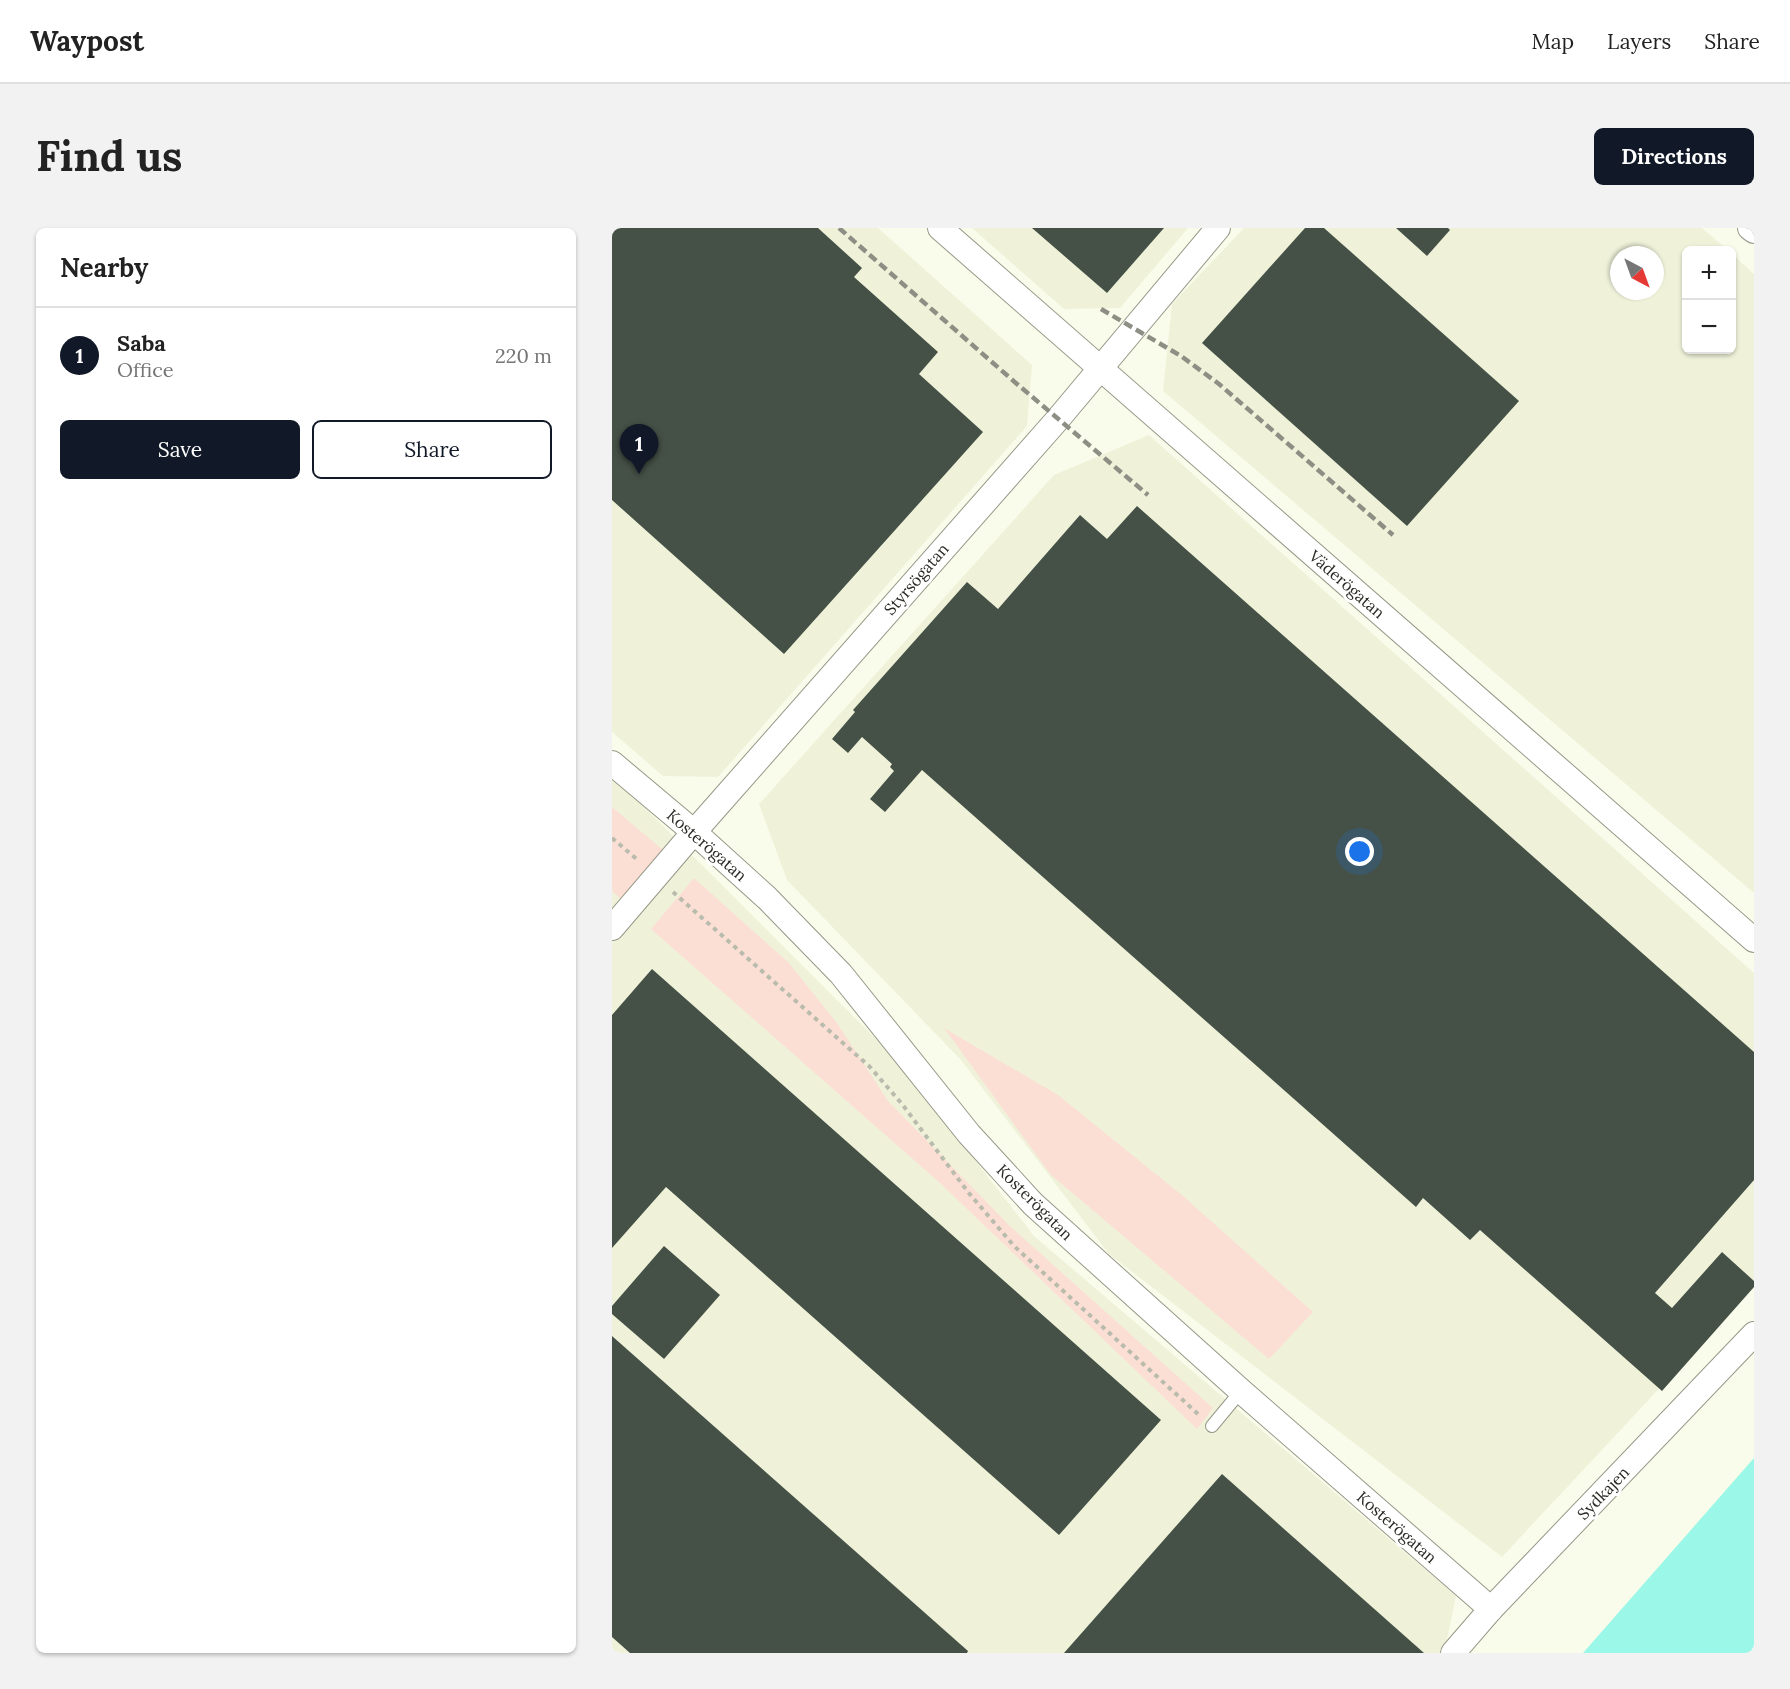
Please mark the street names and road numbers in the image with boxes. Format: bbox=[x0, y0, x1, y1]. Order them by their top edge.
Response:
street label: Styrsögatan bbox=[879, 539, 953, 619]
street label: Väderögatan bbox=[1304, 545, 1389, 623]
street label: Kosterögatan bbox=[663, 805, 751, 885]
street label: Kosterögatan bbox=[993, 1160, 1078, 1245]
street label: Sydkajen bbox=[1573, 1462, 1633, 1524]
street label: Kosterögatan bbox=[1353, 1487, 1441, 1567]

